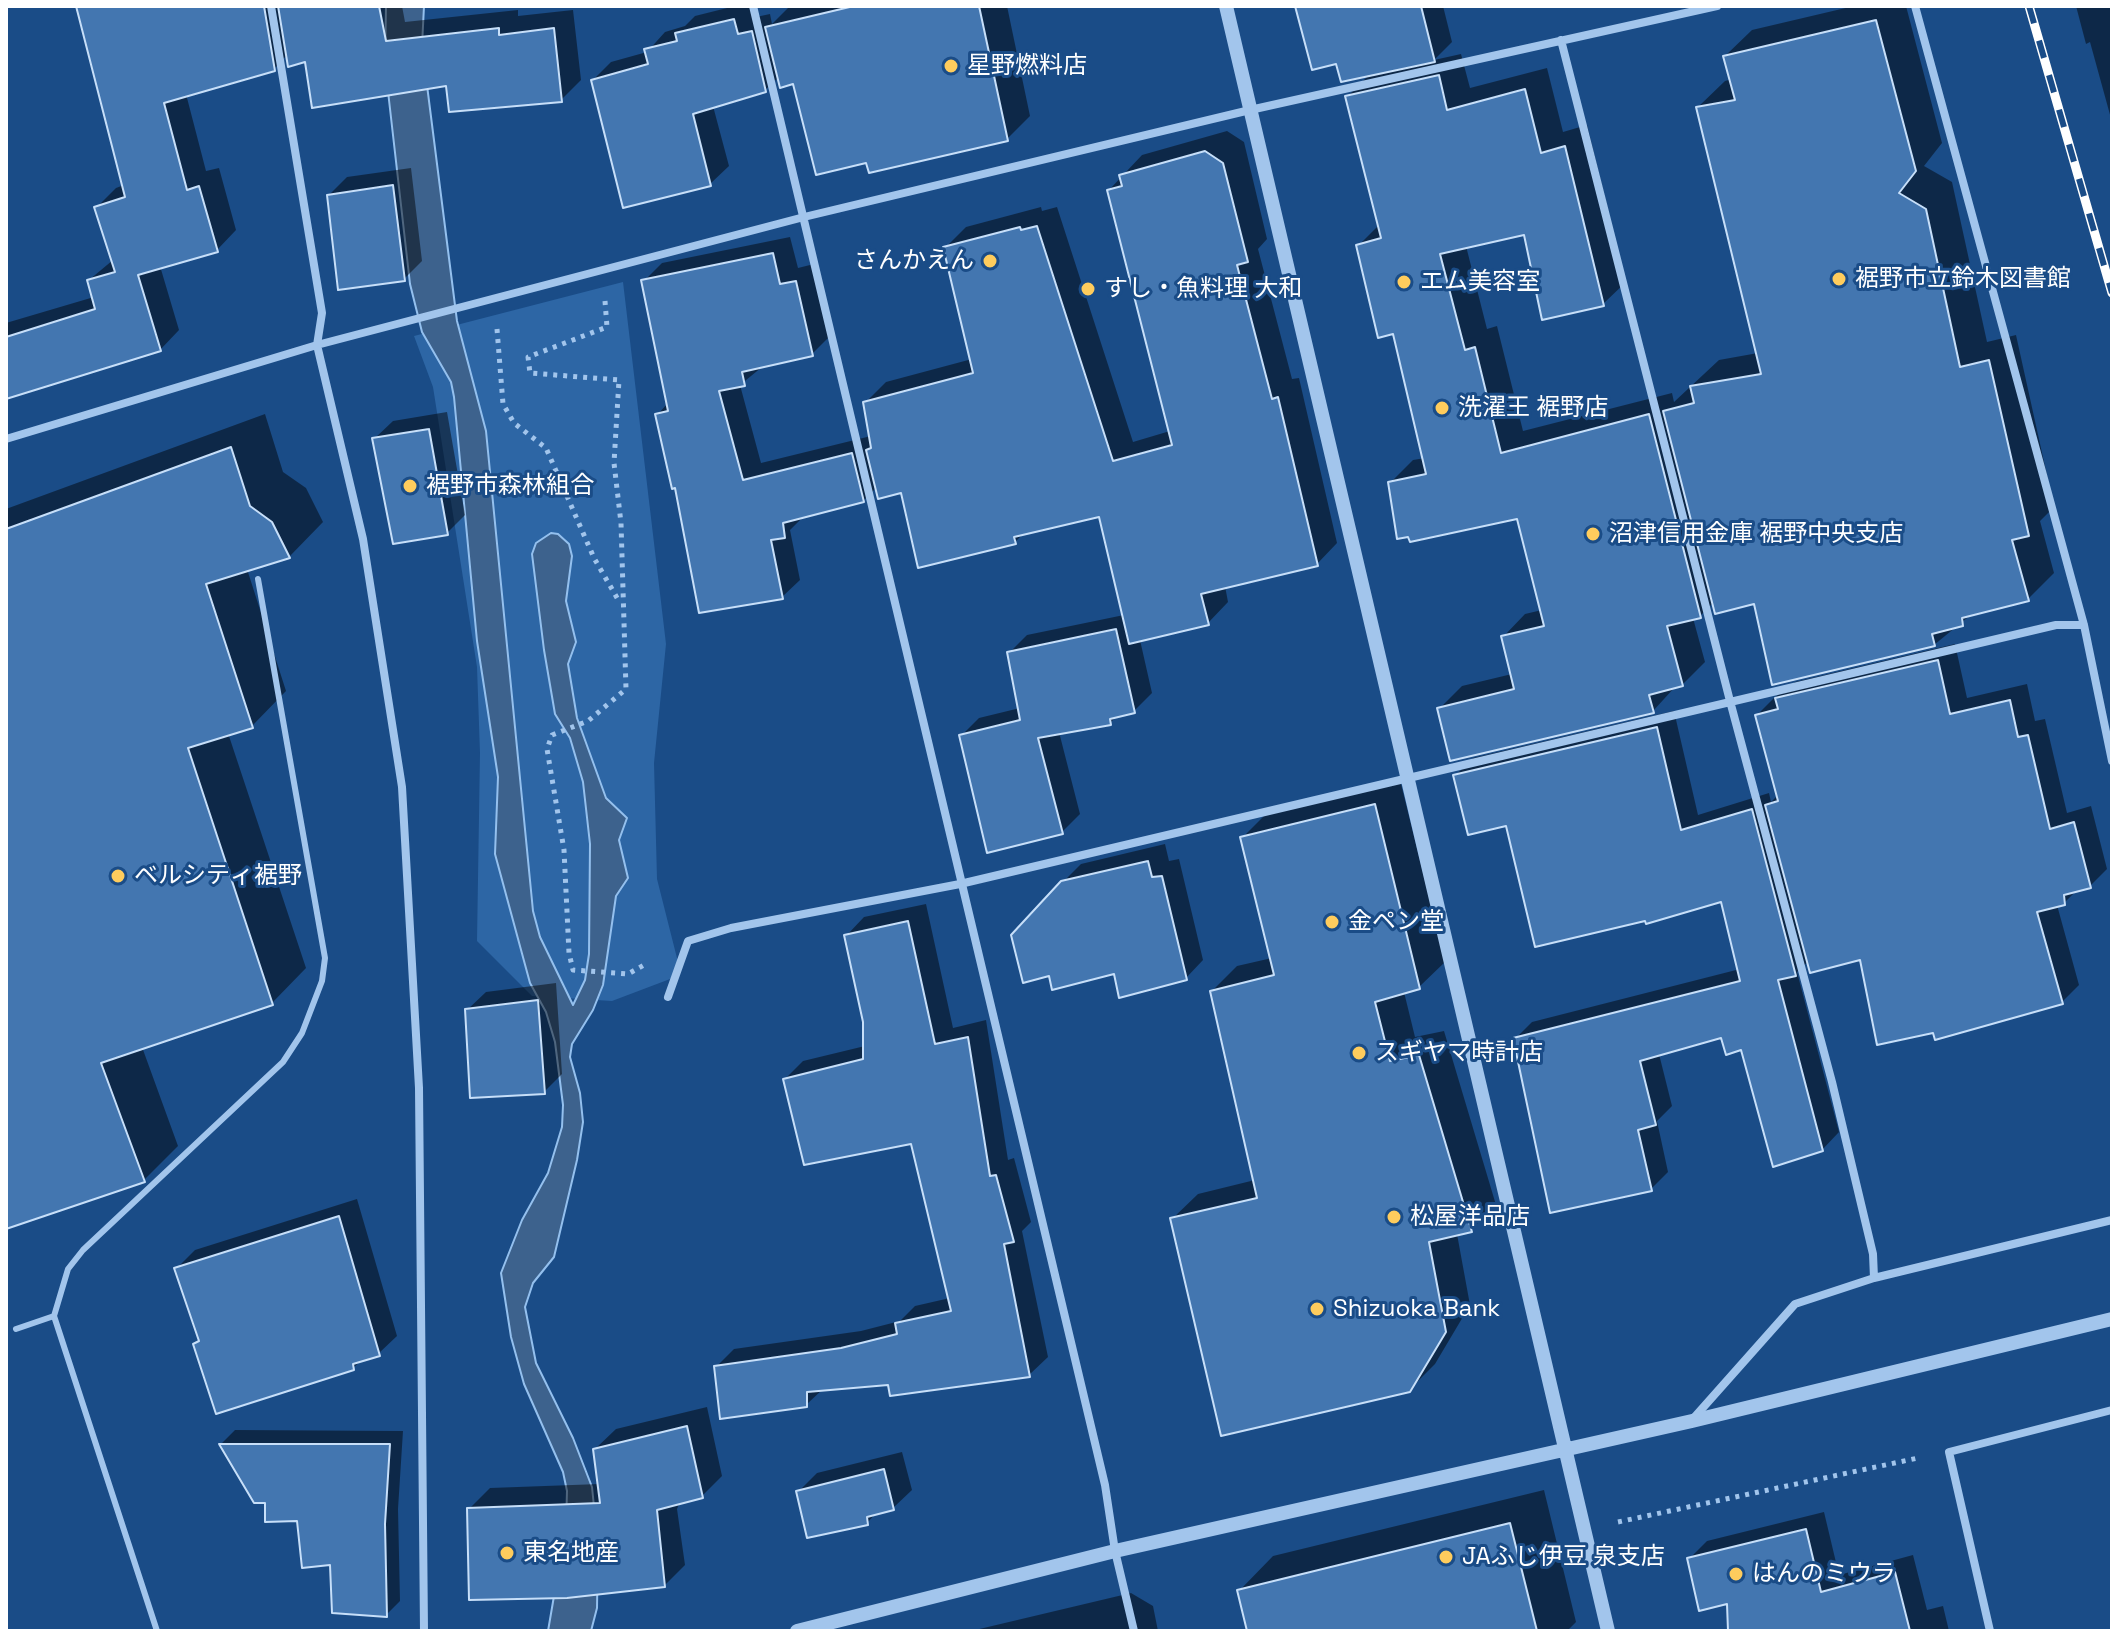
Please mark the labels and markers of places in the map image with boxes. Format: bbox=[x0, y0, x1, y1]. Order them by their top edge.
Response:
place label: 星野燃料店 bbox=[967, 52, 1087, 80]
marker: 星野燃料店 bbox=[942, 57, 960, 75]
place label: さんかえん bbox=[854, 247, 974, 275]
marker: さんかえん bbox=[981, 252, 999, 270]
place label: 裾野市立鈴木図書館 bbox=[1855, 265, 2071, 293]
place label: エム美容室 bbox=[1420, 268, 1540, 296]
marker: 裾野市立鈴木図書館 bbox=[1830, 270, 1848, 288]
marker: エム美容室 bbox=[1395, 273, 1413, 291]
place label: すし・魚料理 大和 bbox=[1104, 275, 1302, 303]
marker: すし・魚料理 大和 bbox=[1079, 280, 1097, 298]
place label: 洗濯王 裾野店 bbox=[1458, 394, 1608, 422]
marker: 洗濯王 裾野店 bbox=[1433, 399, 1451, 417]
place label: 裾野市森林組合 bbox=[426, 472, 594, 500]
marker: 裾野市森林組合 bbox=[401, 477, 419, 495]
place label: 沼津信用金庫 裾野中央支店 bbox=[1609, 520, 1903, 548]
marker: 沼津信用金庫 裾野中央支店 bbox=[1584, 525, 1602, 543]
place label: ベルシティ裾野 bbox=[134, 862, 302, 890]
marker: ベルシティ裾野 bbox=[109, 867, 127, 885]
place label: 金ペン堂 bbox=[1348, 908, 1444, 936]
marker: 金ペン堂 bbox=[1323, 913, 1341, 931]
place label: スギヤマ時計店 bbox=[1375, 1039, 1543, 1067]
marker: スギヤマ時計店 bbox=[1350, 1044, 1368, 1062]
place label: 松屋洋品店 bbox=[1410, 1203, 1530, 1231]
marker: 松屋洋品店 bbox=[1385, 1208, 1403, 1226]
place label: Shizuoka Bank bbox=[1333, 1295, 1500, 1323]
marker: Shizuoka Bank bbox=[1308, 1300, 1326, 1318]
place label: 東名地産 bbox=[523, 1539, 619, 1567]
place label: JAふじ伊豆 泉支店 bbox=[1462, 1543, 1665, 1571]
marker: 東名地産 bbox=[498, 1544, 516, 1562]
marker: JAふじ伊豆 泉支店 bbox=[1437, 1548, 1455, 1566]
place label: はんのミウラ bbox=[1752, 1560, 1896, 1588]
marker: はんのミウラ bbox=[1727, 1565, 1745, 1583]

